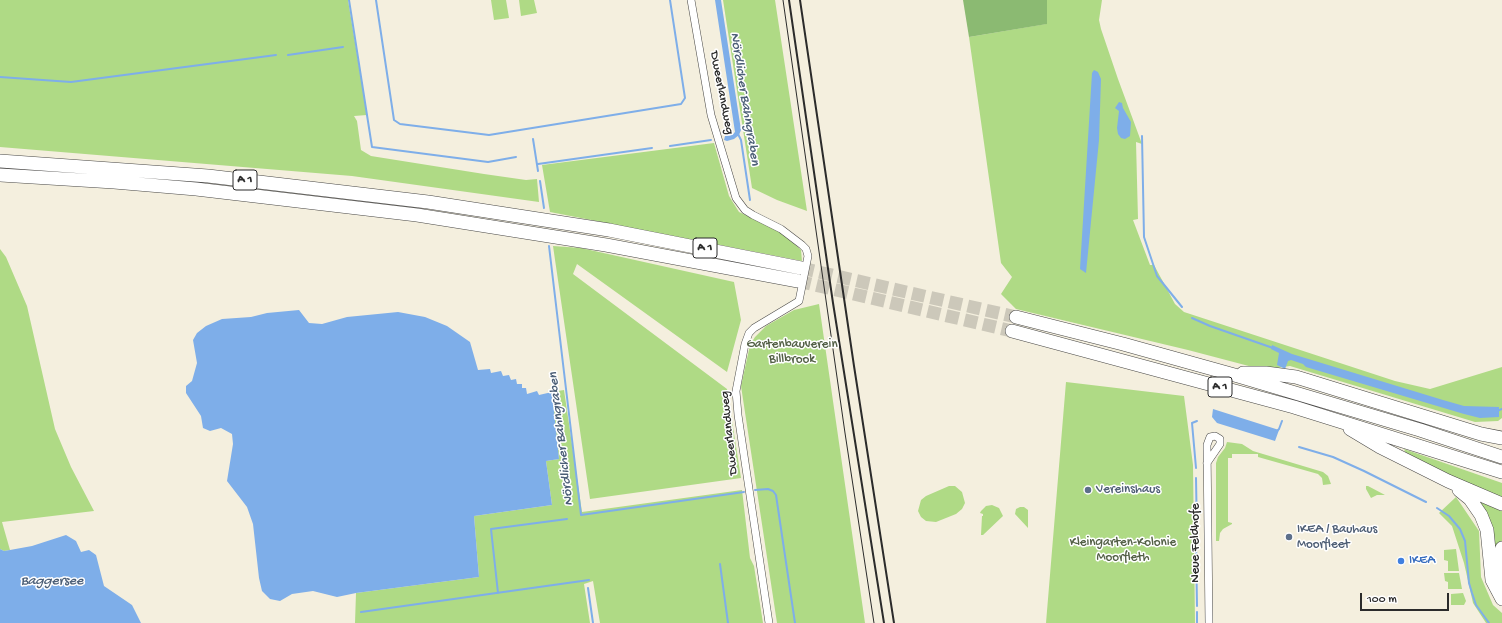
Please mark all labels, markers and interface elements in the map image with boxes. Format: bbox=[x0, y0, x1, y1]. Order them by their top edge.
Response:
water label: Nördlicher Bahngraben bbox=[725, 31, 763, 167]
street label: Dweerlandweg bbox=[705, 50, 737, 136]
road number: A 1 bbox=[233, 170, 257, 190]
road number: A 1 bbox=[693, 238, 717, 258]
park label: Gartenbauverein Billbrook bbox=[746, 337, 838, 368]
water label: Nördlicher Bahngraben bbox=[545, 371, 579, 507]
road number: A 1 bbox=[1208, 377, 1232, 397]
street label: Dweerlandweg bbox=[718, 390, 742, 476]
place label: Vereinshaus bbox=[1096, 482, 1160, 498]
marker: Vereinshaus bbox=[1083, 485, 1093, 495]
street label: Neue Feldhofe bbox=[1188, 503, 1204, 583]
place label: IKEA / Bauhaus Moorfleet bbox=[1297, 522, 1377, 553]
marker: IKEA / Bauhaus Moorfleet bbox=[1284, 532, 1294, 542]
park label: Kleingarten-Kolonie Moorfleth bbox=[1070, 535, 1176, 566]
place label: IKEA bbox=[1409, 553, 1435, 569]
marker: IKEA bbox=[1396, 556, 1406, 566]
water label: Baggersee bbox=[21, 574, 83, 590]
scale bar bbox=[1362, 585, 1451, 611]
text: 100 m bbox=[1367, 593, 1397, 607]

